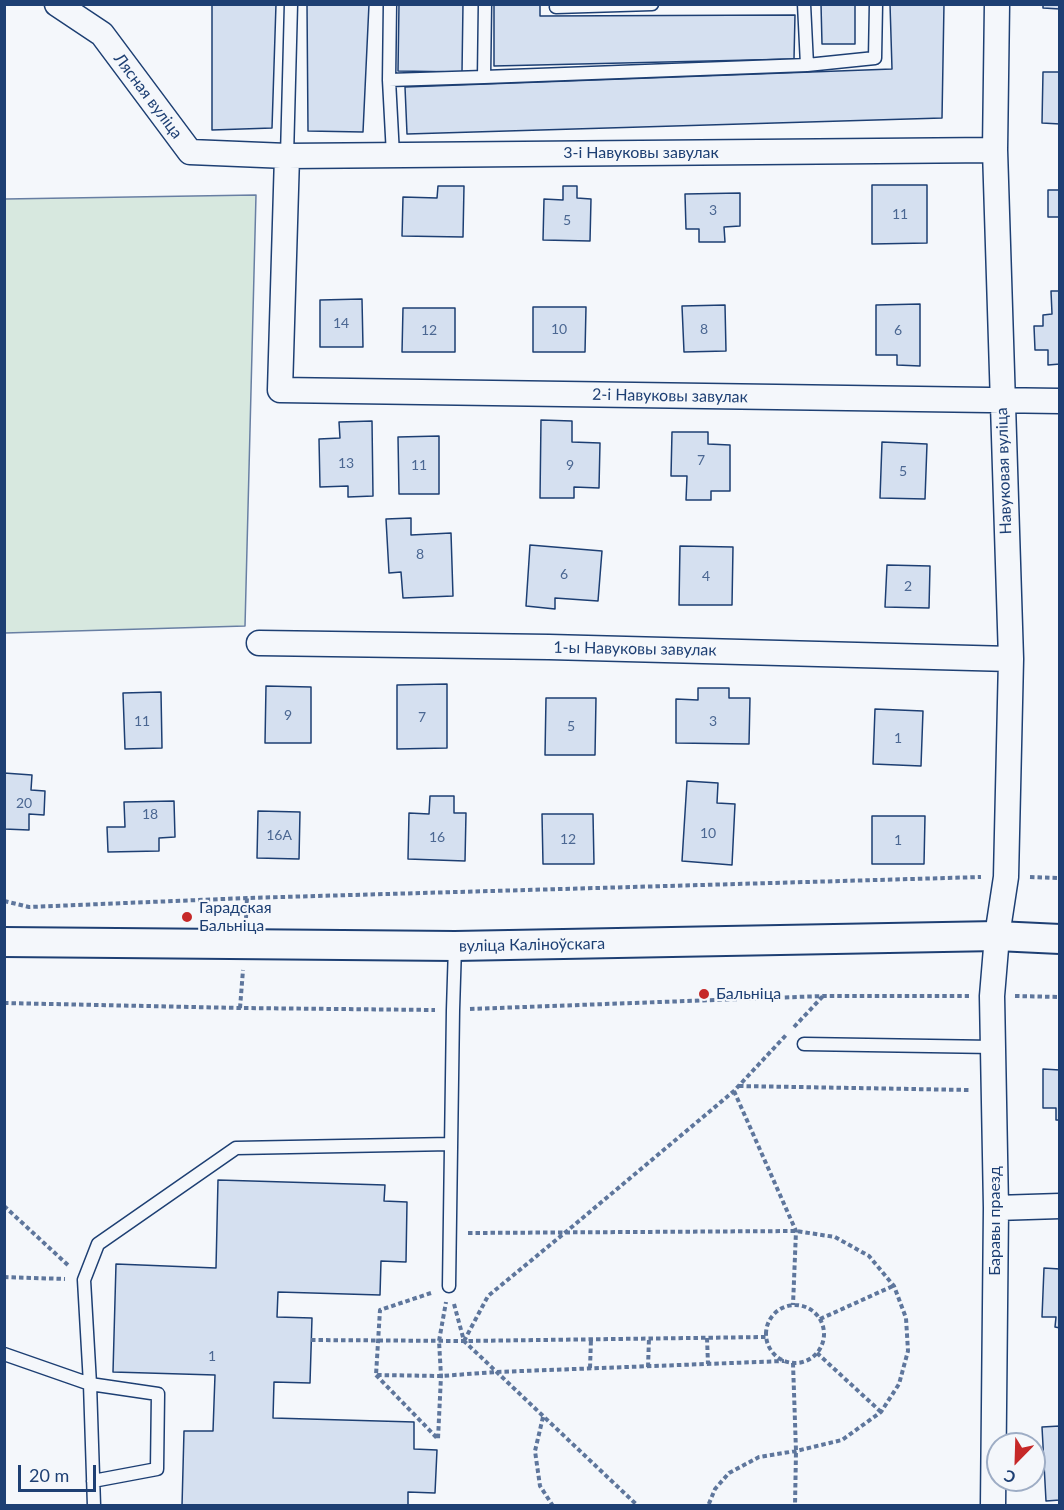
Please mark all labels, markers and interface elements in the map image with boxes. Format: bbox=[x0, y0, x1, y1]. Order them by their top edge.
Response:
street label: Лясная вуліца bbox=[110, 50, 186, 142]
street label: 3-і Навуковы завулак bbox=[563, 143, 719, 163]
house number: 3 bbox=[709, 202, 717, 218]
house number: 11 bbox=[892, 206, 908, 222]
house number: 5 bbox=[563, 212, 571, 228]
house number: 14 bbox=[333, 315, 349, 331]
house number: 10 bbox=[551, 321, 567, 337]
house number: 8 bbox=[700, 321, 708, 337]
house number: 12 bbox=[421, 322, 437, 338]
house number: 6 bbox=[894, 322, 902, 338]
street label: 2-і Навуковы завулак bbox=[592, 385, 748, 407]
street label: Навуковая вуліца bbox=[992, 407, 1016, 535]
house number: 7 bbox=[697, 452, 705, 468]
house number: 13 bbox=[338, 455, 354, 471]
house number: 11 bbox=[411, 457, 427, 473]
house number: 9 bbox=[566, 457, 574, 473]
house number: 5 bbox=[899, 463, 907, 479]
house number: 8 bbox=[416, 546, 424, 562]
house number: 6 bbox=[560, 566, 568, 582]
house number: 4 bbox=[702, 568, 710, 584]
house number: 2 bbox=[904, 578, 912, 594]
street label: 1-ы Навуковы завулак bbox=[553, 638, 717, 660]
house number: 9 bbox=[284, 707, 292, 723]
house number: 7 bbox=[418, 709, 426, 725]
house number: 11 bbox=[134, 713, 150, 729]
house number: 3 bbox=[709, 713, 717, 729]
house number: 5 bbox=[567, 718, 575, 734]
house number: 1 bbox=[894, 730, 902, 746]
house number: 20 bbox=[16, 795, 32, 811]
house number: 18 bbox=[142, 806, 158, 822]
house number: 10 bbox=[700, 825, 716, 841]
house number: 16А bbox=[266, 827, 292, 843]
house number: 16 bbox=[429, 829, 445, 845]
house number: 12 bbox=[560, 831, 576, 847]
house number: 1 bbox=[894, 832, 902, 848]
place label: Гарадская Бальніца bbox=[199, 898, 272, 936]
marker: Гарадская Бальніца bbox=[180, 910, 194, 924]
street label: вуліца Каліноўскага bbox=[459, 934, 605, 956]
place label: Бальніца bbox=[716, 984, 781, 1004]
marker: Бальніца bbox=[697, 987, 711, 1001]
street label: Баравы праезд bbox=[985, 1166, 1005, 1276]
house number: 1 bbox=[208, 1348, 216, 1364]
north arrow bbox=[986, 1432, 1046, 1492]
scale bar bbox=[21, 1453, 99, 1491]
text: 20 m bbox=[29, 1464, 69, 1486]
text: С bbox=[1001, 1466, 1018, 1488]

